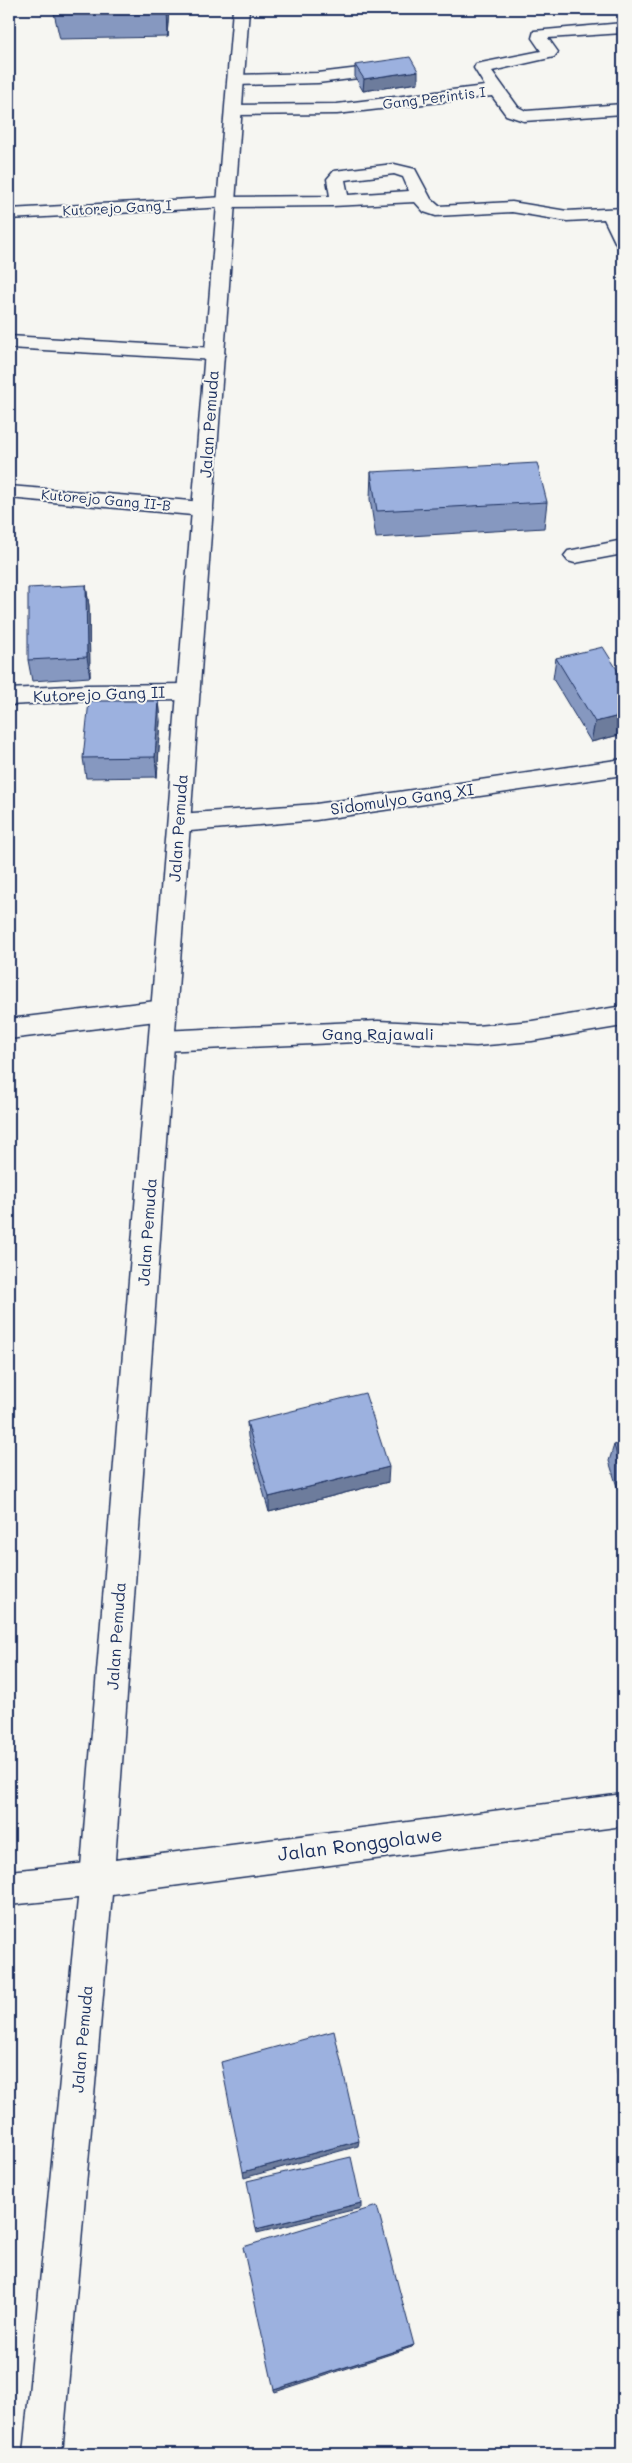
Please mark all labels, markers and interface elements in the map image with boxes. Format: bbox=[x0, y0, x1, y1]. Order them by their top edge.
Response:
street label: Gang Perintis I bbox=[381, 82, 487, 113]
street label: Kutorejo Gang I bbox=[62, 195, 172, 220]
street label: Jalan Pemuda bbox=[194, 369, 223, 479]
street label: Kutorejo Gang II-B bbox=[40, 484, 172, 515]
street label: Kutorejo Gang II bbox=[33, 681, 165, 706]
street label: Jalan Pemuda bbox=[163, 773, 192, 883]
street label: Sidomulyo Gang XI bbox=[329, 778, 475, 819]
street label: Gang Rajawali bbox=[322, 1023, 434, 1044]
street label: Jalan Pemuda bbox=[132, 1177, 161, 1287]
street label: Jalan Pemuda bbox=[101, 1581, 130, 1691]
street label: Jalan Ronggolawe bbox=[276, 1821, 444, 1866]
street label: Jalan Pemuda bbox=[66, 1984, 97, 2094]

